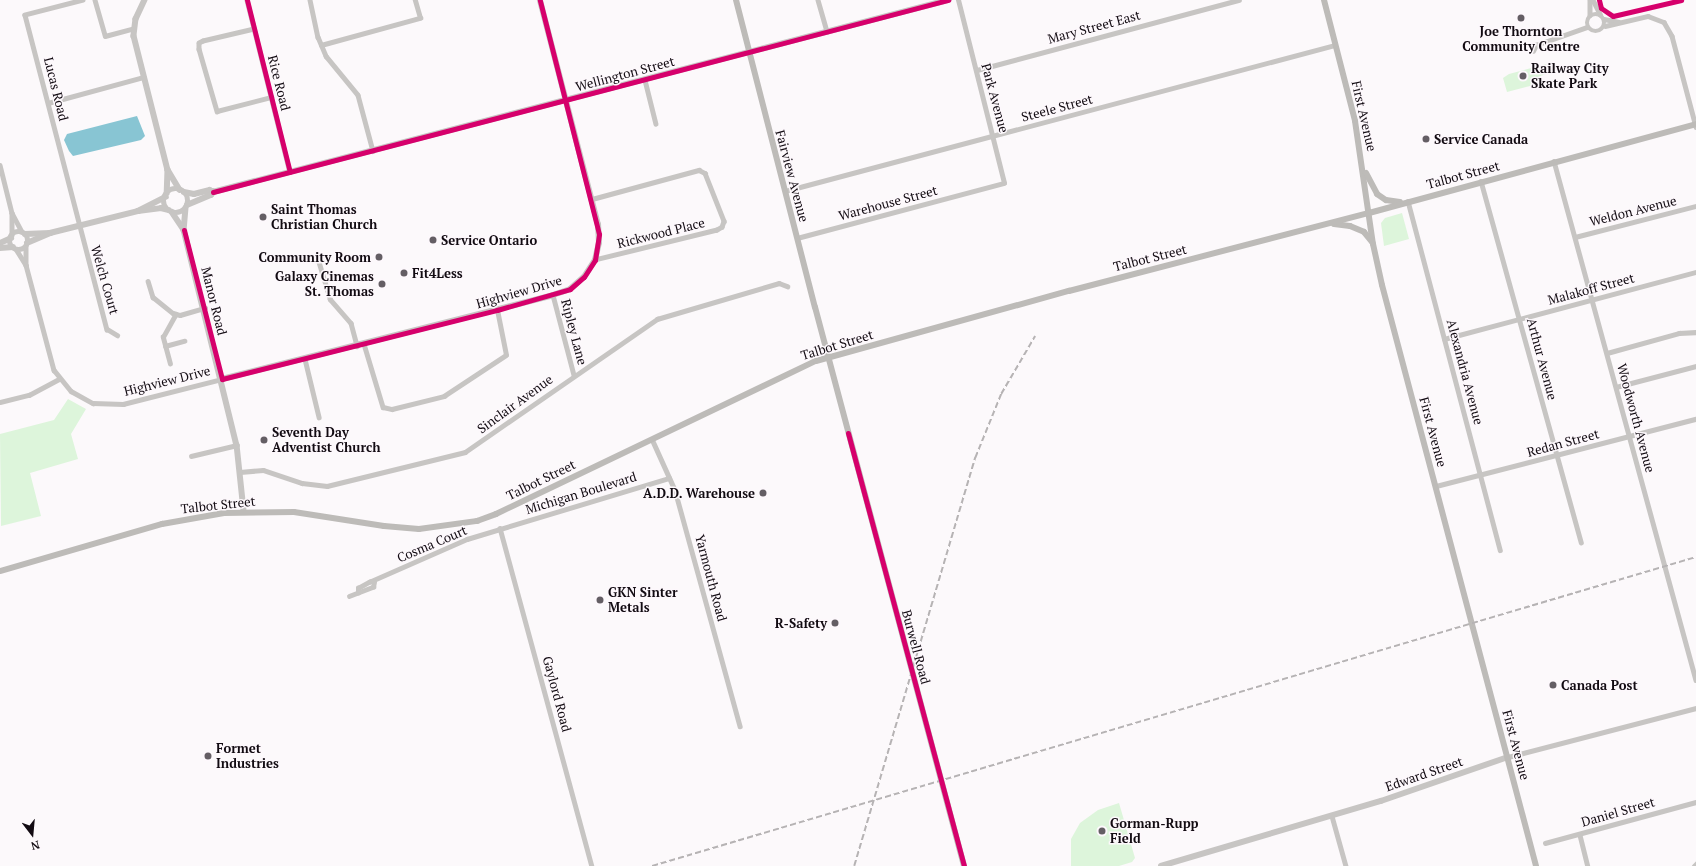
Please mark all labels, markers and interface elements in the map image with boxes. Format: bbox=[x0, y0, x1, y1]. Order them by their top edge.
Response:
street label: Mary Street East bbox=[1046, 7, 1142, 47]
marker: Joe Thornton Community Centre bbox=[1516, 13, 1526, 23]
place label: Joe Thornton Community Centre bbox=[1462, 24, 1580, 55]
street label: Wellington Street bbox=[574, 53, 676, 95]
street label: Rice Road bbox=[265, 54, 293, 112]
street label: Lucas Road bbox=[41, 56, 71, 122]
street label: Park Avenue bbox=[978, 61, 1012, 135]
place label: Railway City Skate Park bbox=[1531, 61, 1609, 92]
marker: Railway City Skate Park bbox=[1518, 71, 1528, 81]
street label: First Avenue bbox=[1348, 79, 1380, 153]
street label: Steele Street bbox=[1020, 91, 1094, 125]
street label: Fairview Avenue bbox=[772, 128, 812, 224]
place label: Service Canada bbox=[1434, 131, 1528, 147]
marker: Service Canada bbox=[1421, 134, 1431, 144]
street label: Talbot Street bbox=[1425, 158, 1501, 192]
street label: Warehouse Street bbox=[837, 182, 939, 224]
street label: Weldon Avenue bbox=[1588, 193, 1678, 229]
place label: Saint Thomas Christian Church bbox=[271, 202, 377, 233]
marker: Saint Thomas Christian Church bbox=[258, 212, 268, 222]
street label: Rickwood Place bbox=[616, 215, 706, 251]
place label: Service Ontario bbox=[441, 232, 537, 248]
marker: Service Ontario bbox=[428, 235, 438, 245]
street label: Talbot Street bbox=[1112, 241, 1188, 275]
street label: Welch Court bbox=[88, 244, 122, 316]
place label: Community Room bbox=[259, 249, 371, 265]
marker: Community Room bbox=[374, 252, 384, 262]
street label: Manor Road bbox=[198, 265, 230, 337]
place label: Fit4Less bbox=[412, 265, 463, 281]
marker: Fit4Less bbox=[399, 268, 409, 278]
place label: Galaxy Cinemas St. Thomas bbox=[275, 269, 374, 300]
street label: Malakoff Street bbox=[1546, 270, 1636, 308]
street label: Highview Drive bbox=[474, 272, 564, 312]
marker: Galaxy Cinemas St. Thomas bbox=[377, 279, 387, 289]
street label: Ripley Lane bbox=[558, 297, 590, 367]
street label: Arthur Avenue bbox=[1524, 316, 1560, 402]
street label: Alexandria Avenue bbox=[1443, 318, 1487, 426]
street label: Talbot Street bbox=[799, 327, 875, 363]
street label: Woodworth Avenue bbox=[1614, 362, 1658, 474]
street label: Highview Drive bbox=[122, 363, 212, 399]
street label: Sinclair Avenue bbox=[474, 371, 556, 437]
street label: First Avenue bbox=[1416, 395, 1450, 469]
place label: Seventh Day Adventist Church bbox=[272, 425, 381, 456]
street label: Redan Street bbox=[1525, 426, 1601, 460]
marker: Seventh Day Adventist Church bbox=[259, 435, 269, 445]
street label: Talbot Street bbox=[504, 457, 578, 503]
street label: Michigan Boulevard bbox=[524, 469, 638, 517]
place label: A.D.D. Warehouse bbox=[643, 485, 755, 501]
marker: A.D.D. Warehouse bbox=[758, 488, 768, 498]
street label: Talbot Street bbox=[180, 493, 256, 517]
street label: Cosma Court bbox=[395, 522, 469, 566]
street label: Yarmouth Road bbox=[692, 533, 730, 623]
place label: GKN Sinter Metals bbox=[608, 585, 678, 616]
marker: GKN Sinter Metals bbox=[595, 595, 605, 605]
street label: Burwell Road bbox=[899, 608, 933, 686]
place label: R-Safety bbox=[775, 615, 827, 631]
marker: R-Safety bbox=[830, 618, 840, 628]
street label: Gaylord Road bbox=[539, 655, 575, 733]
place label: Canada Post bbox=[1561, 677, 1638, 693]
marker: Canada Post bbox=[1548, 680, 1558, 690]
street label: First Avenue bbox=[1499, 708, 1533, 782]
place label: Formet Industries bbox=[216, 741, 279, 772]
marker: Formet Industries bbox=[203, 751, 213, 761]
street label: Edward Street bbox=[1383, 753, 1465, 795]
street label: Daniel Street bbox=[1579, 794, 1657, 830]
north arrow bbox=[12, 814, 52, 854]
place label: Gorman-Rupp Field bbox=[1110, 816, 1199, 847]
marker: Gorman-Rupp Field bbox=[1097, 826, 1107, 836]
text: N bbox=[29, 838, 41, 853]

